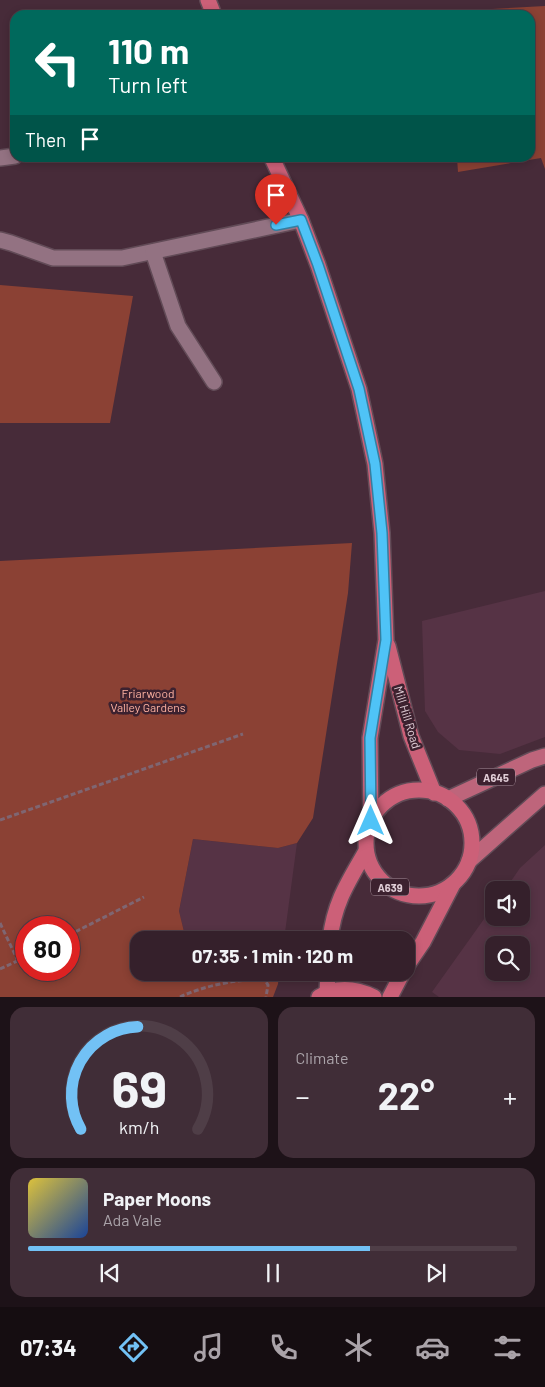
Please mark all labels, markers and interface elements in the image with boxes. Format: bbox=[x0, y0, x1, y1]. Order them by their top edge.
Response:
text: 110 m bbox=[108, 29, 189, 71]
icon: left bbox=[25, 30, 90, 95]
text: Turn left bbox=[108, 71, 188, 97]
icon: arrive bbox=[76, 125, 104, 153]
text: Then bbox=[25, 128, 66, 151]
pin bbox=[255, 174, 297, 225]
icon: arrive bbox=[262, 181, 290, 209]
street label: Mill Hill Road bbox=[392, 684, 424, 750]
park label: Friarwood Valley Gardens bbox=[110, 686, 186, 714]
road number: A645 bbox=[477, 769, 515, 786]
position arrow bbox=[344, 794, 396, 846]
road number: A639 bbox=[371, 879, 409, 896]
map controls bbox=[485, 881, 530, 981]
button: sound bbox=[485, 881, 530, 926]
speed limit sign: 80 bbox=[15, 916, 80, 981]
button: search bbox=[485, 936, 530, 981]
text: 07:35 · 1 min · 120 m bbox=[192, 944, 353, 967]
text: Climate bbox=[296, 1048, 348, 1067]
text: 69 bbox=[111, 1056, 167, 1118]
text: 22° bbox=[378, 1072, 435, 1118]
text: − bbox=[296, 1079, 310, 1113]
text: + bbox=[503, 1079, 517, 1113]
text: km/h bbox=[119, 1116, 159, 1138]
text: Paper Moons bbox=[103, 1187, 211, 1210]
text: Ada Vale bbox=[103, 1210, 162, 1229]
icon: previous bbox=[96, 1259, 124, 1287]
icon: pause bbox=[259, 1259, 287, 1287]
icon: next bbox=[422, 1259, 450, 1287]
icon: directions bbox=[116, 1330, 151, 1365]
icon: music bbox=[191, 1330, 226, 1365]
icon: phone bbox=[266, 1330, 301, 1365]
icon: climate bbox=[341, 1330, 376, 1365]
icon: car bbox=[415, 1330, 450, 1365]
icon: filters bbox=[490, 1330, 525, 1365]
text: 07:34 bbox=[20, 1334, 77, 1360]

